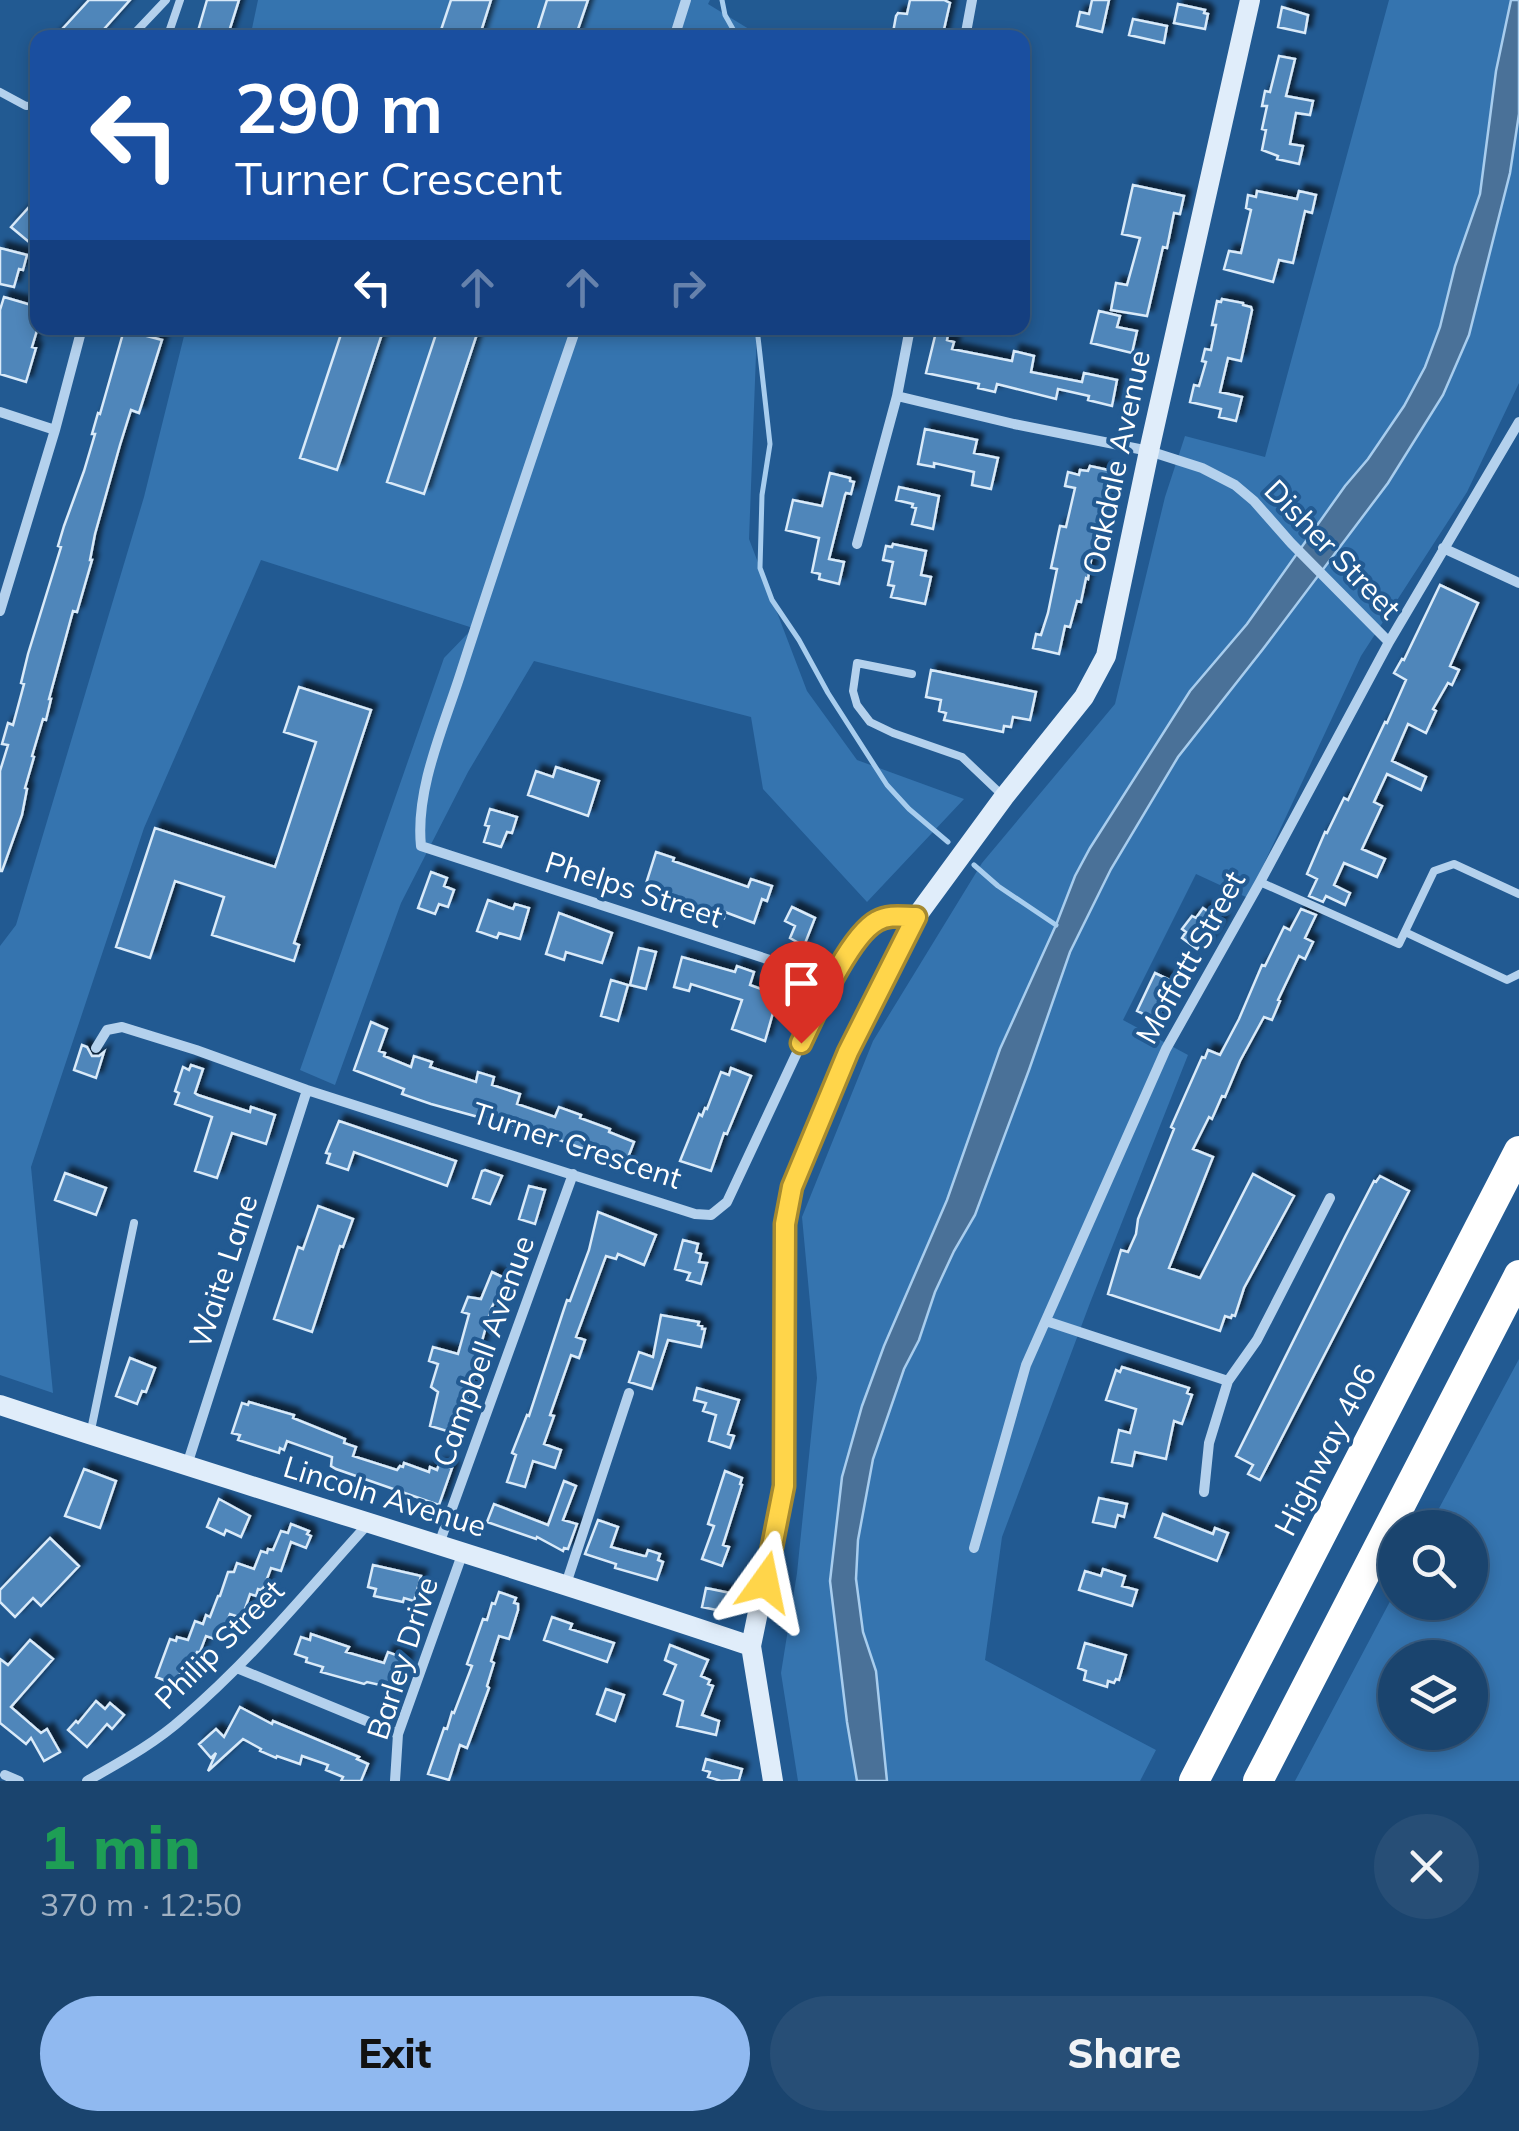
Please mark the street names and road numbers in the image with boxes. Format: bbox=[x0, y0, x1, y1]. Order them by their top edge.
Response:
street label: Oakdale Avenue bbox=[1074, 347, 1158, 577]
street label: Disher Street bbox=[1257, 471, 1409, 627]
street label: Phelps Street bbox=[541, 842, 727, 936]
street label: Moffatt Street bbox=[1127, 864, 1253, 1050]
street label: Turner Crescent bbox=[467, 1093, 687, 1197]
street label: Waite Lane bbox=[180, 1189, 266, 1353]
street label: Campbell Avenue bbox=[424, 1230, 542, 1472]
street label: Highway 406 bbox=[1266, 1358, 1384, 1542]
street label: Lincoln Avenue bbox=[279, 1447, 491, 1545]
street label: Philip Street bbox=[146, 1571, 292, 1717]
street label: Barley Drive bbox=[358, 1572, 446, 1744]

